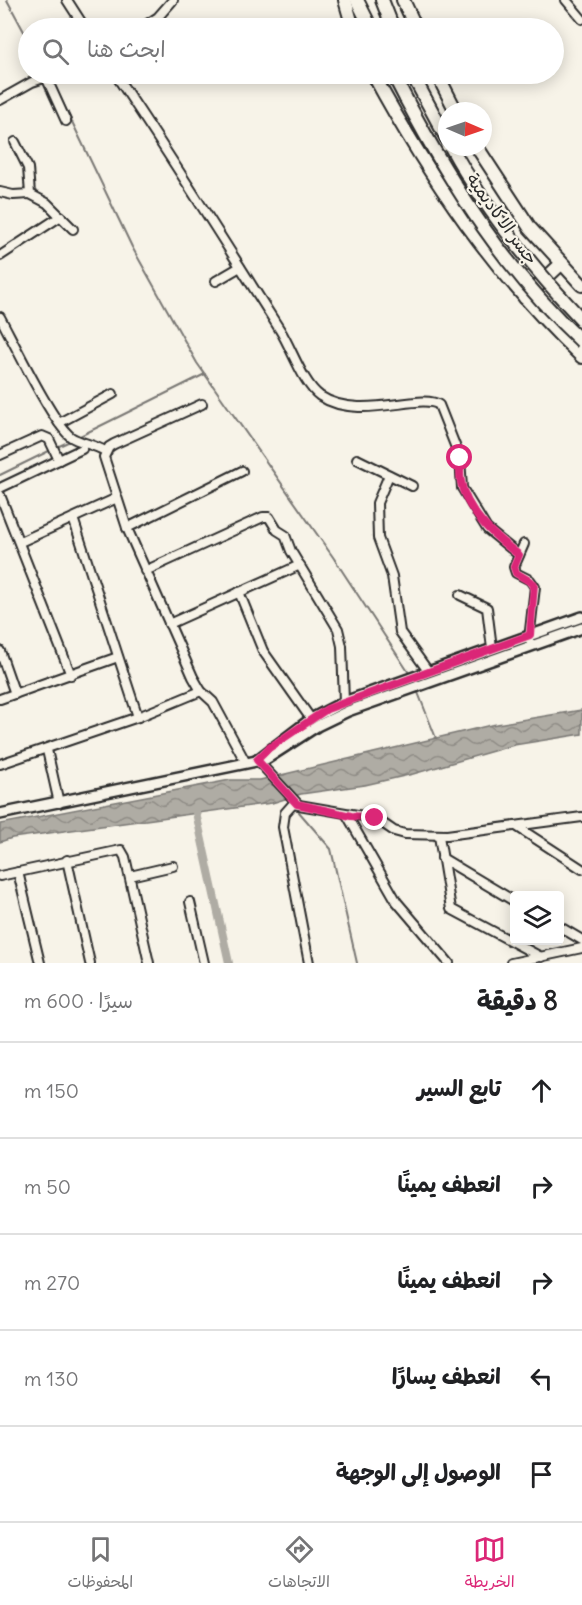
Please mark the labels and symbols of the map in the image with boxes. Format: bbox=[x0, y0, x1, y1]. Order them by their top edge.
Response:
north arrow bbox=[438, 102, 492, 156]
street label: جسر الاكاديمية bbox=[462, 168, 543, 269]
route start bbox=[446, 444, 472, 470]
route end bbox=[361, 804, 387, 830]

